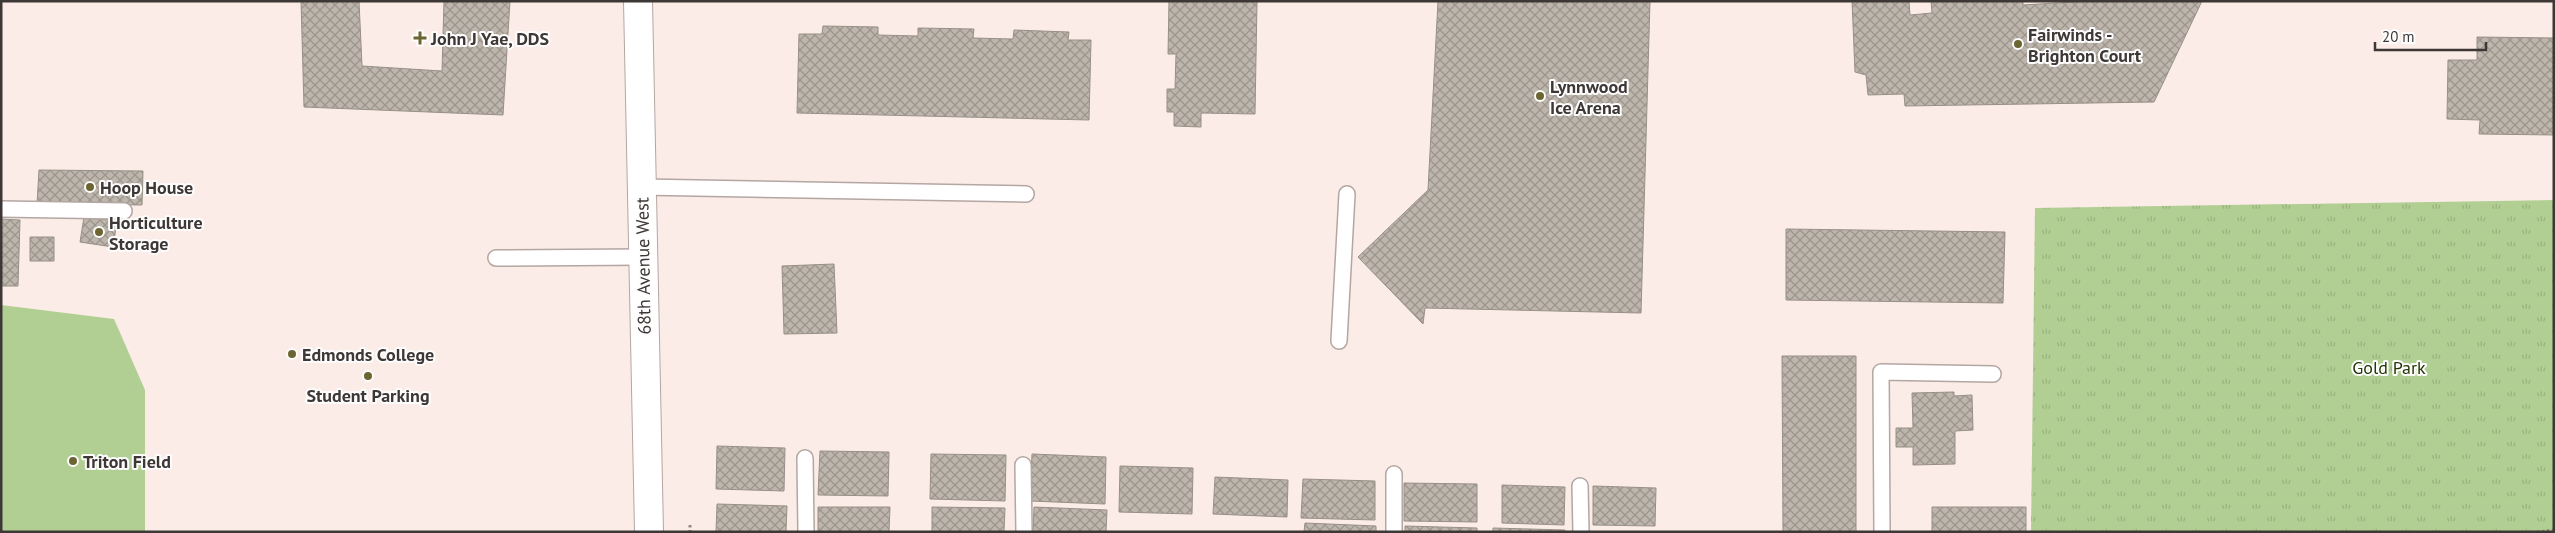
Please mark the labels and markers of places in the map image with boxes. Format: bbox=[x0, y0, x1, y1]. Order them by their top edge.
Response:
place label: Fairwinds - Brighton Court bbox=[2028, 23, 2142, 67]
place label: John J Yae, DDS bbox=[430, 27, 549, 50]
marker: John J Yae, DDS bbox=[413, 31, 427, 45]
marker: Fairwinds - Brighton Court bbox=[2012, 38, 2024, 50]
place label: Lynnwood Ice Arena bbox=[1550, 75, 1628, 119]
marker: Lynnwood Ice Arena bbox=[1534, 90, 1546, 102]
place label: Hoop House bbox=[100, 176, 193, 199]
marker: Hoop House bbox=[84, 181, 96, 193]
place label: Horticulture Storage bbox=[109, 211, 203, 255]
marker: Horticulture Storage bbox=[93, 226, 105, 238]
place label: Edmonds College bbox=[302, 343, 434, 366]
marker: Edmonds College bbox=[286, 348, 298, 360]
marker: Student Parking bbox=[362, 370, 374, 382]
place label: Student Parking bbox=[306, 384, 430, 407]
place label: Triton Field bbox=[83, 450, 171, 473]
marker: Triton Field bbox=[67, 455, 79, 467]

